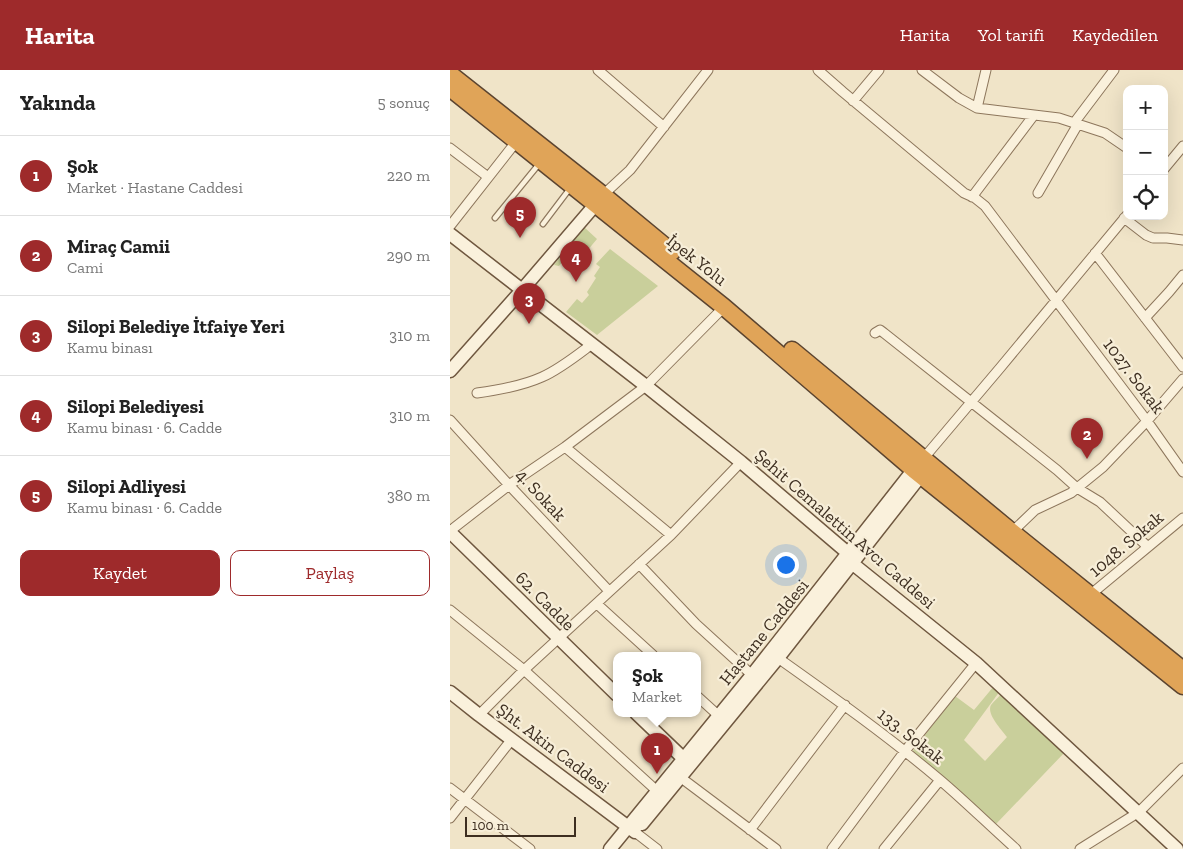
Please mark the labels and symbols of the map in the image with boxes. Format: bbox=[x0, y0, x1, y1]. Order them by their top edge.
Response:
pin: 5 bbox=[504, 197, 536, 238]
street label: İpek Yolu bbox=[662, 230, 732, 290]
pin: 4 bbox=[560, 241, 592, 282]
pin: 3 bbox=[513, 283, 545, 324]
street label: 1027. Sokak bbox=[1099, 334, 1170, 418]
pin: 2 bbox=[1071, 418, 1103, 459]
street label: Şehit Cemalettin Avcı Caddesi bbox=[750, 444, 940, 614]
street label: 4. Sokak bbox=[511, 464, 571, 526]
street label: 1048. Sokak bbox=[1084, 506, 1168, 582]
your location bbox=[773, 552, 799, 578]
street label: 62. Cadde bbox=[511, 567, 579, 635]
street label: Hastane Caddesi bbox=[715, 575, 813, 689]
street label: Şht. Akin Caddesi bbox=[492, 698, 614, 798]
street label: 133. Sokak bbox=[873, 703, 949, 769]
pin: 1 bbox=[641, 733, 673, 774]
scale bar bbox=[465, 814, 576, 837]

